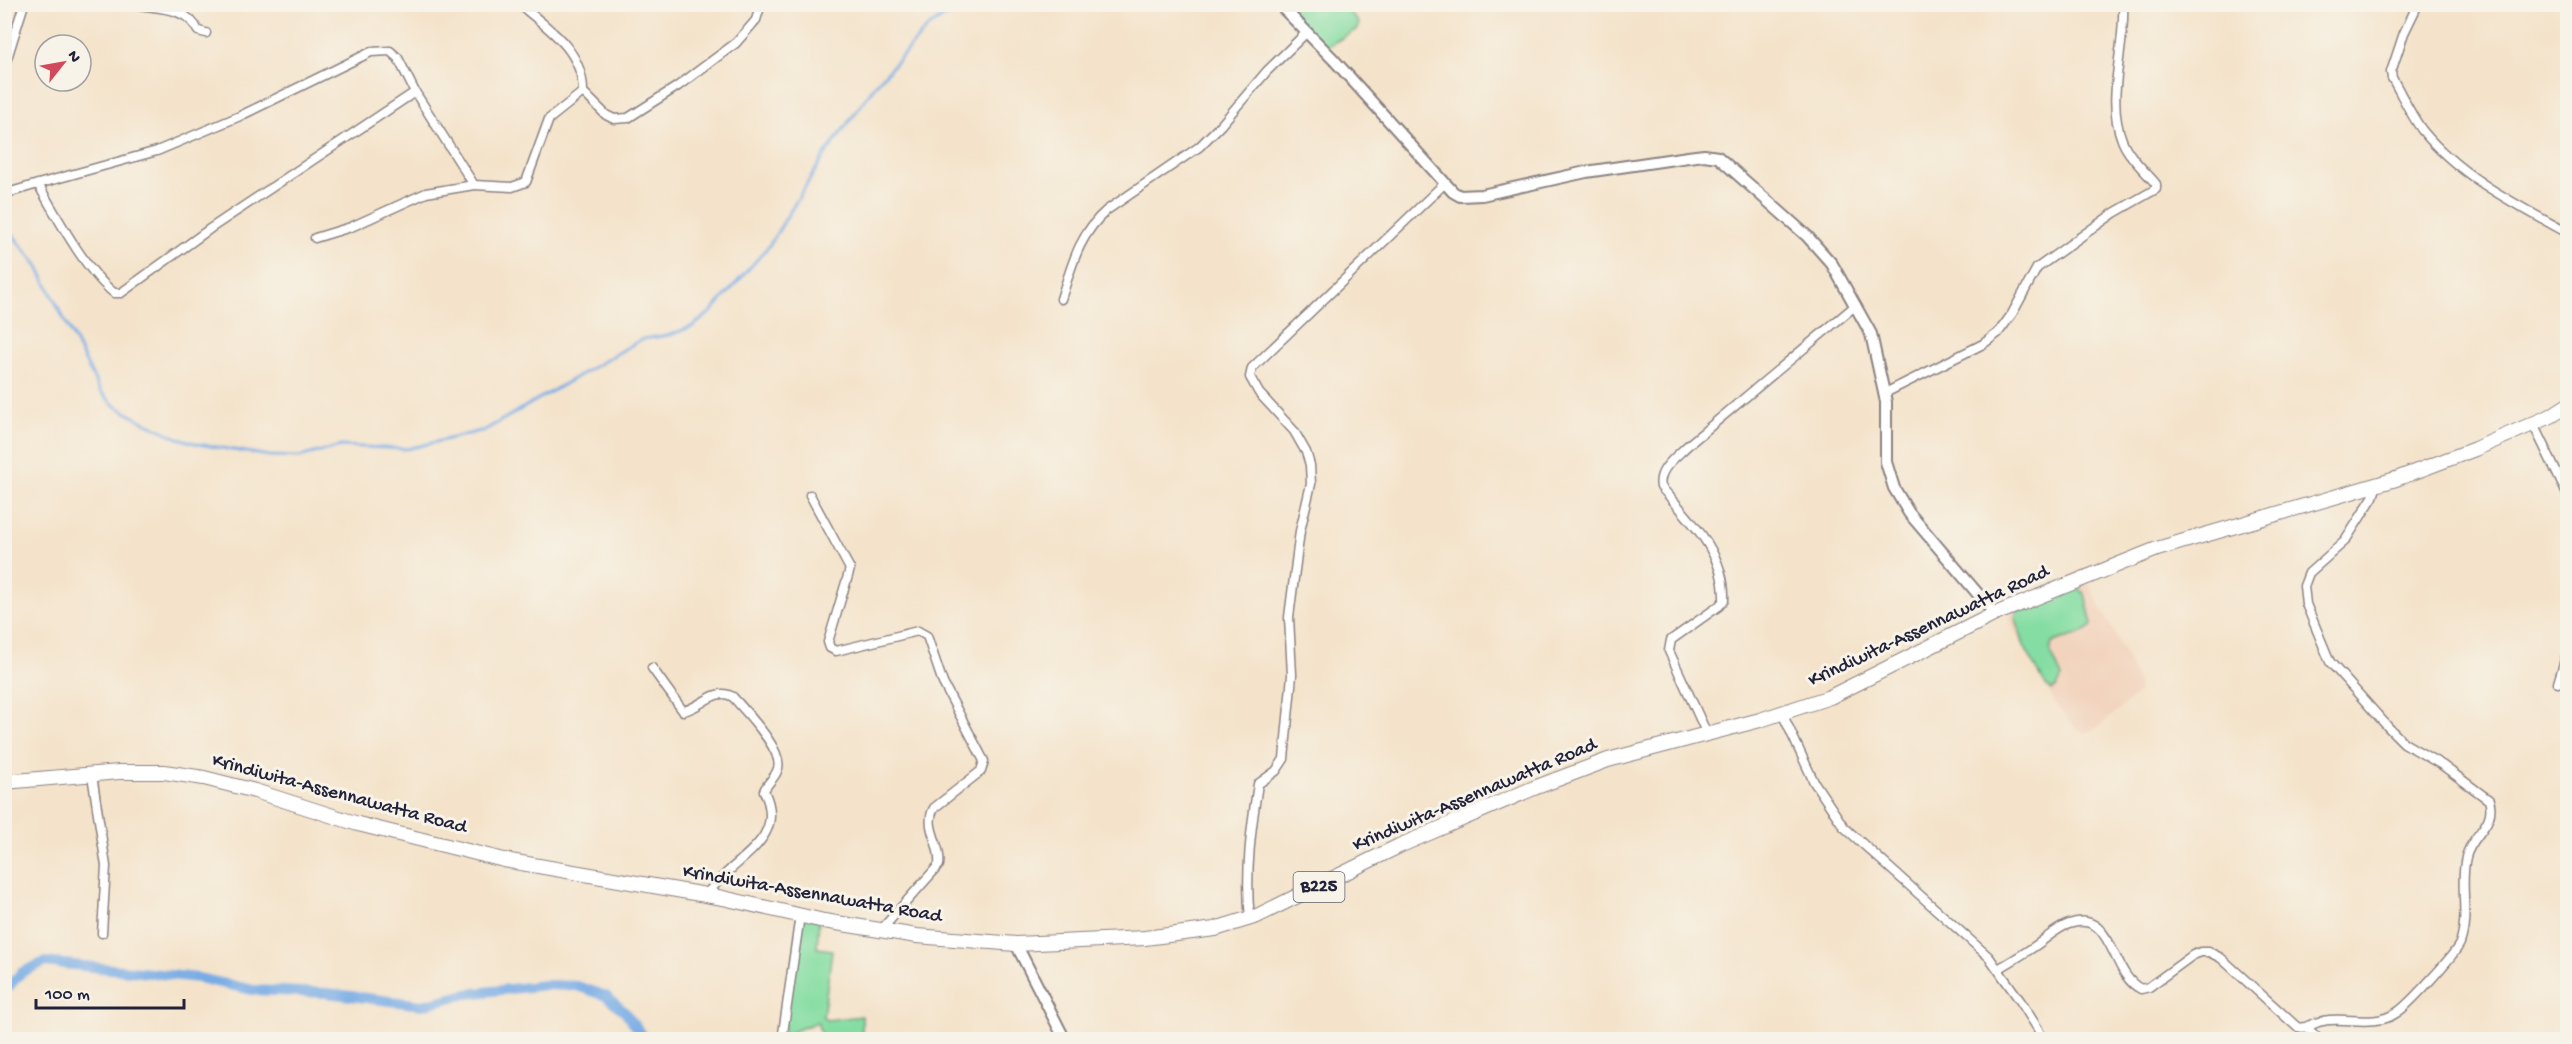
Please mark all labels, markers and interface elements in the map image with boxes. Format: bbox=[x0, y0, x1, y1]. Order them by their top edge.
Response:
north arrow bbox=[33, 33, 93, 93]
text: N bbox=[62, 48, 84, 67]
street label: Krindiwita-Assennawatta Road bbox=[1805, 560, 2055, 693]
street label: Krindiwita-Assennawatta Road bbox=[1350, 733, 1603, 858]
street label: Krindiwita-Assennawatta Road bbox=[209, 750, 471, 841]
street label: Krindiwita-Assennawatta Road bbox=[681, 861, 946, 930]
road number: B225 bbox=[1294, 872, 1344, 902]
scale bar bbox=[36, 972, 184, 1010]
text: 100 m bbox=[44, 985, 90, 1006]

